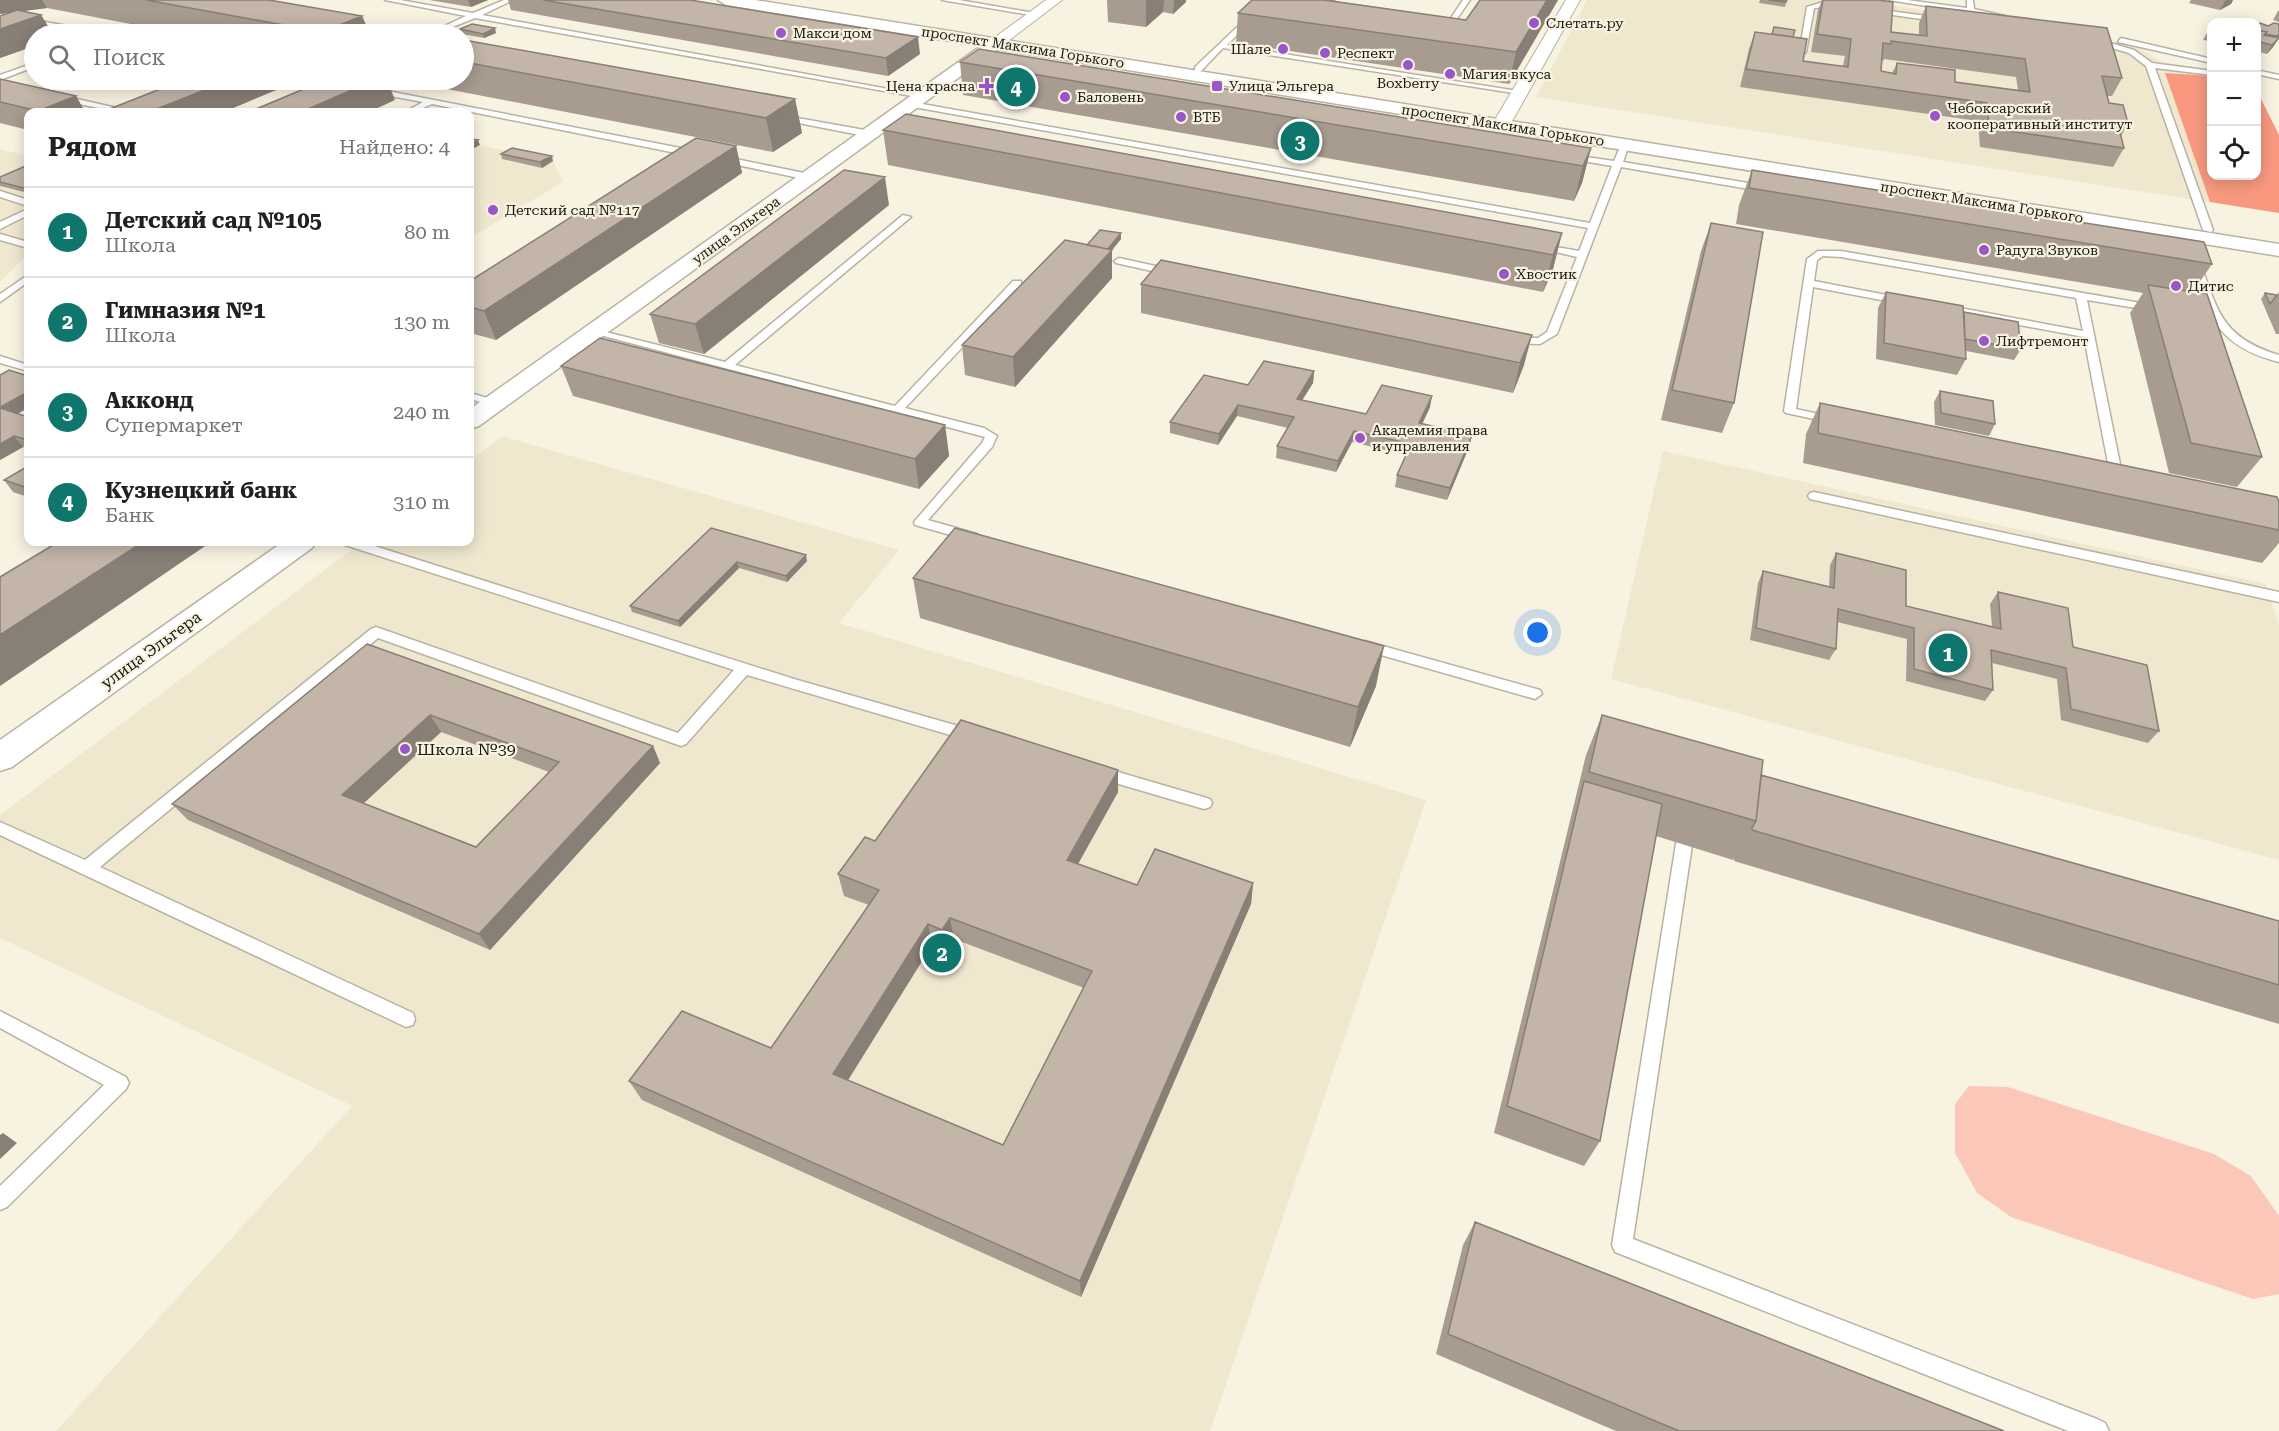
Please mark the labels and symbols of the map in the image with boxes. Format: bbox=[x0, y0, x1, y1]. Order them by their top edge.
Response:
place label: Слетать.ру bbox=[1546, 15, 1624, 31]
marker: Слетать.ру bbox=[1527, 16, 1541, 30]
street label: проспект Максима Горького bbox=[920, 23, 1126, 71]
place label: Макси дом bbox=[793, 25, 872, 41]
marker: Макси дом bbox=[774, 26, 788, 40]
place label: Шале bbox=[1231, 41, 1271, 57]
marker: Шале bbox=[1276, 42, 1290, 56]
place label: Респект bbox=[1337, 45, 1395, 61]
marker: Респект bbox=[1318, 46, 1332, 60]
marker: Boxberry bbox=[1401, 58, 1415, 72]
pin: 4 bbox=[996, 64, 1036, 110]
place label: Магия вкуса bbox=[1462, 66, 1551, 82]
marker: Магия вкуса bbox=[1443, 67, 1457, 81]
place label: Boxberry bbox=[1377, 75, 1440, 91]
place label: Цена красна bbox=[886, 78, 975, 94]
place label: Улица Эльгера bbox=[1229, 78, 1334, 94]
marker: Цена красна bbox=[980, 79, 994, 93]
marker: Улица Эльгера bbox=[1210, 79, 1224, 93]
place label: Баловень bbox=[1077, 89, 1144, 105]
marker: Баловень bbox=[1058, 90, 1072, 104]
place label: Чебоксарский кооперативный институт bbox=[1947, 100, 2132, 132]
street label: проспект Максима Горького bbox=[1400, 101, 1606, 149]
place label: ВТБ bbox=[1193, 109, 1221, 125]
marker: Чебоксарский кооперативный институт bbox=[1928, 109, 1942, 123]
marker: ВТБ bbox=[1174, 110, 1188, 124]
pin: 3 bbox=[1280, 118, 1320, 164]
street label: проспект Максима Горького bbox=[1879, 178, 2085, 226]
street label: улица Эльгера bbox=[689, 193, 783, 267]
place label: Детский сад №117 bbox=[505, 202, 640, 218]
marker: Детский сад №117 bbox=[486, 203, 500, 217]
place label: Радуга Звуков bbox=[1996, 242, 2098, 258]
marker: Радуга Звуков bbox=[1977, 243, 1991, 257]
place label: Хвостик bbox=[1516, 266, 1577, 282]
marker: Хвостик bbox=[1497, 267, 1511, 281]
place label: Дитис bbox=[2188, 278, 2234, 294]
marker: Дитис bbox=[2169, 279, 2183, 293]
place label: Лифтремонт bbox=[1996, 333, 2089, 349]
marker: Лифтремонт bbox=[1977, 334, 1991, 348]
place label: Академия права и управления bbox=[1372, 422, 1488, 454]
marker: Академия права и управления bbox=[1353, 431, 1367, 445]
street label: улица Эльгера bbox=[97, 607, 205, 693]
your location bbox=[1523, 618, 1552, 647]
pin: 1 bbox=[1928, 630, 1968, 676]
place label: Школа №39 bbox=[417, 740, 516, 759]
marker: Школа №39 bbox=[398, 742, 412, 756]
pin: 2 bbox=[922, 930, 962, 976]

